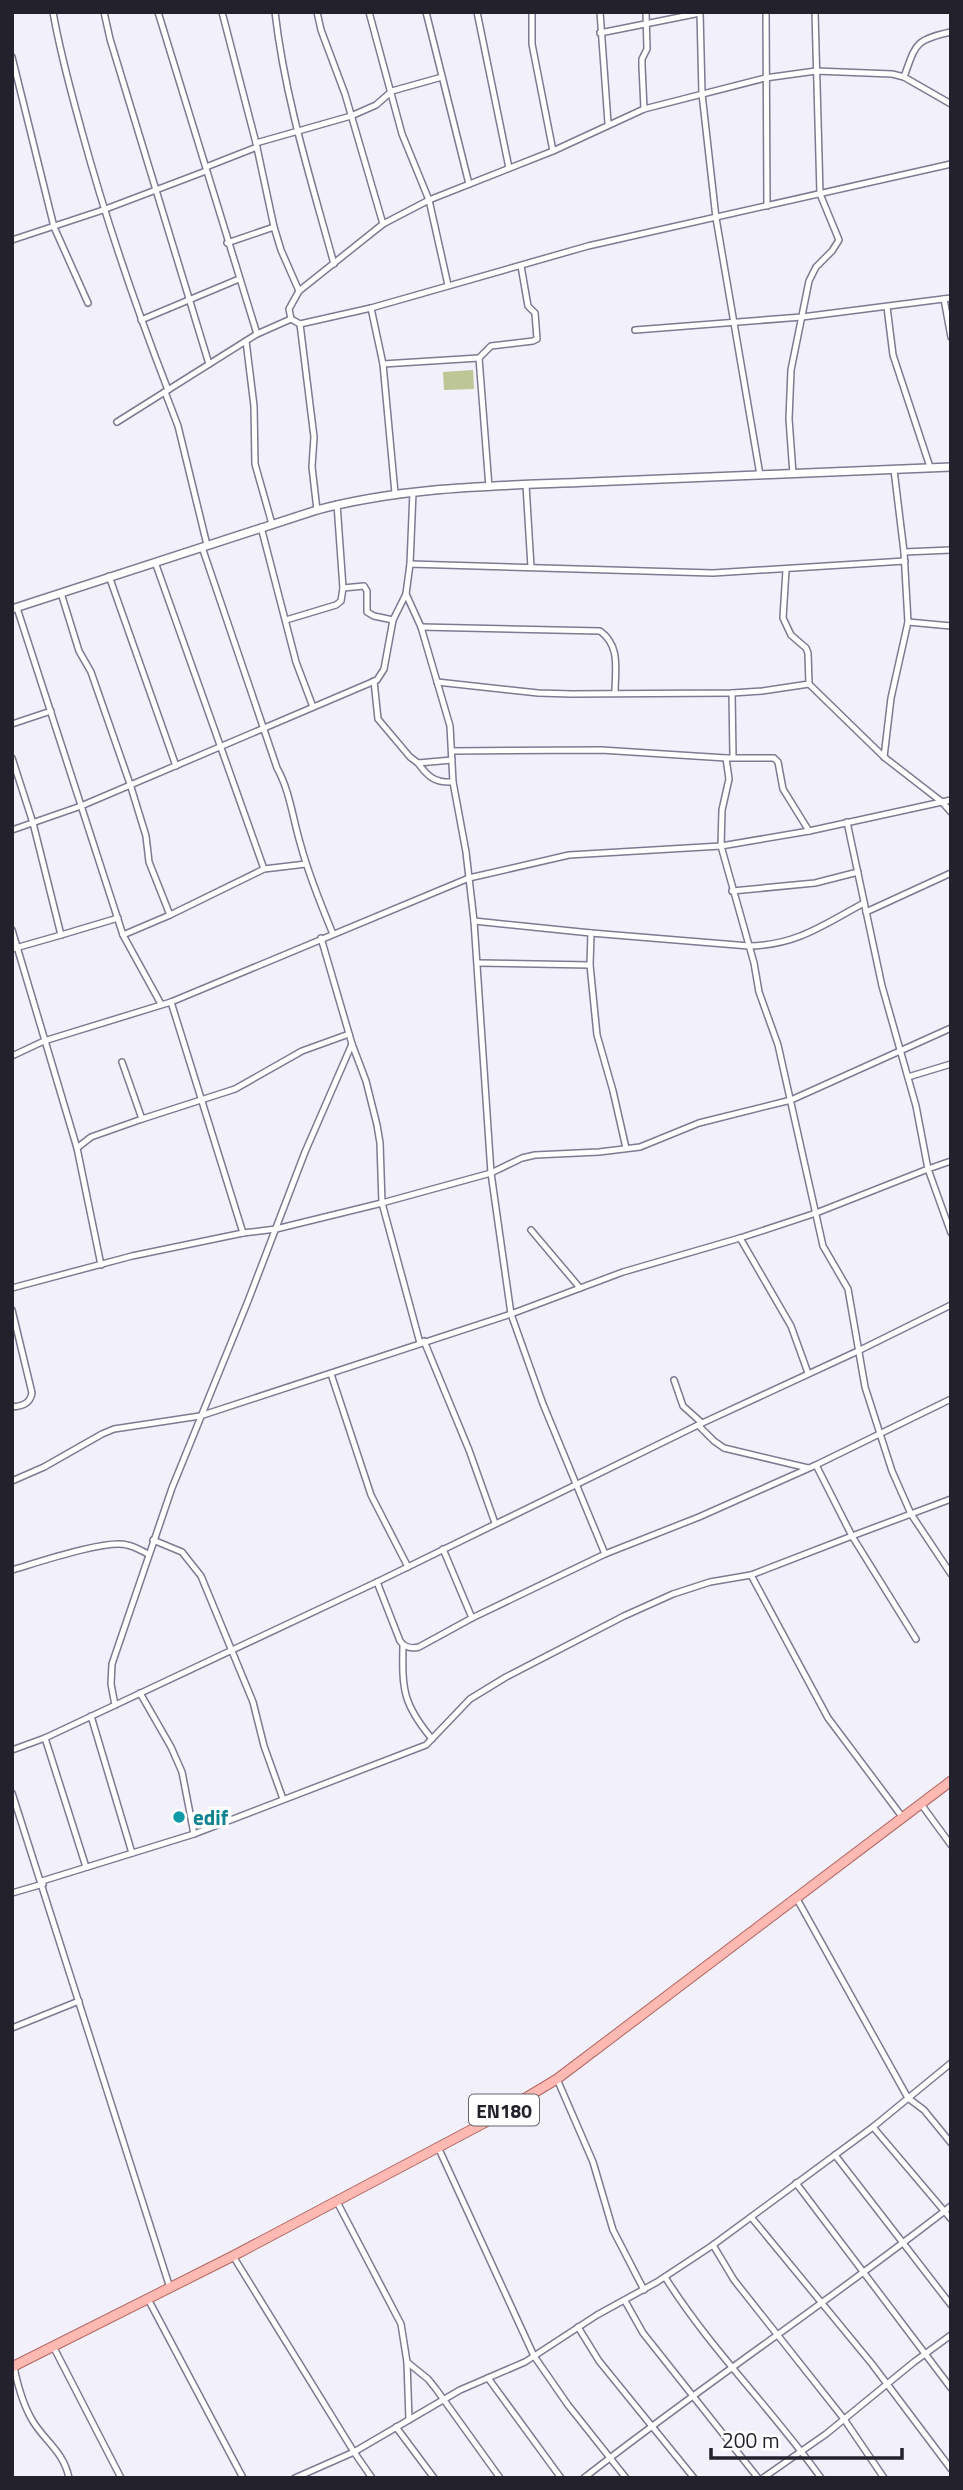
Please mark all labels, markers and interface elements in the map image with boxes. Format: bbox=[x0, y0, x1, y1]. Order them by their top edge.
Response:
place label: edif bbox=[193, 1801, 229, 1833]
marker: edif bbox=[171, 1809, 187, 1825]
road number: EN180 bbox=[469, 2094, 539, 2126]
scale bar bbox=[711, 2416, 902, 2460]
text: 200 m bbox=[722, 2424, 779, 2456]

